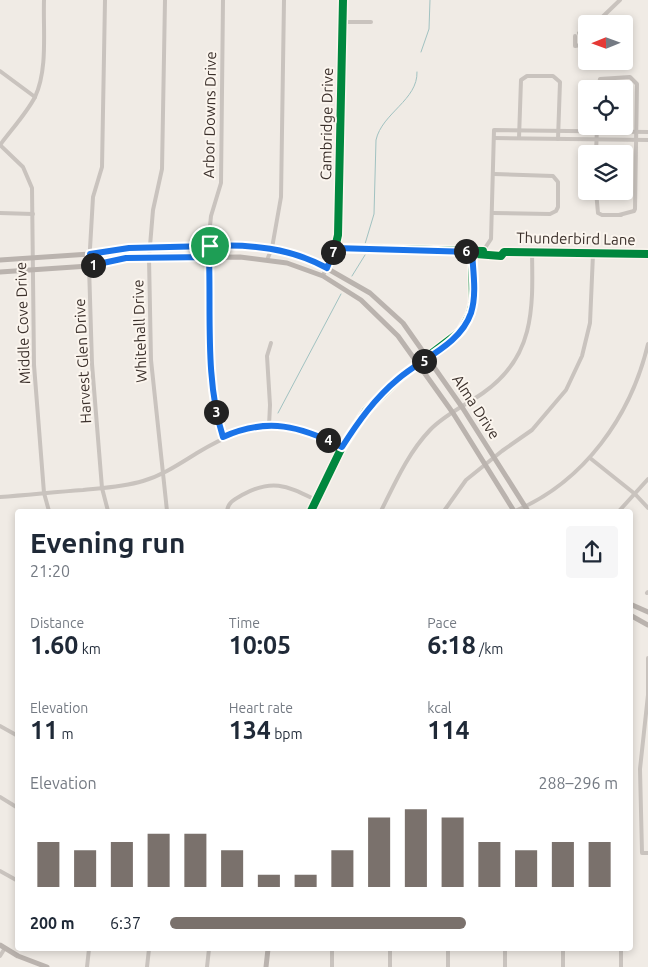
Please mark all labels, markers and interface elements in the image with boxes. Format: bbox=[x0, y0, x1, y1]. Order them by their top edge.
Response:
north arrow bbox=[578, 15, 632, 70]
map controls bbox=[578, 15, 633, 200]
street label: Arbor Downs Drive bbox=[200, 51, 219, 179]
street label: Cambridge Drive bbox=[317, 68, 336, 180]
button: locate bbox=[578, 80, 633, 135]
button: layers bbox=[578, 145, 633, 200]
pin bbox=[189, 225, 231, 267]
street label: Thunderbird Lane bbox=[516, 229, 636, 248]
icon: arrive bbox=[196, 232, 224, 260]
pin: 6 bbox=[454, 238, 478, 264]
pin: 7 bbox=[320, 240, 346, 264]
text: 6 bbox=[463, 243, 470, 259]
text: 7 bbox=[330, 244, 337, 260]
pin: 1 bbox=[80, 252, 106, 278]
text: 1 bbox=[90, 257, 97, 273]
street label: Middle Cove Drive bbox=[12, 262, 33, 384]
street label: Whitehall Drive bbox=[129, 279, 150, 383]
street label: Harvest Glen Drive bbox=[71, 298, 94, 424]
pin: 5 bbox=[412, 348, 436, 374]
text: 5 bbox=[421, 353, 428, 369]
street label: Alma Drive bbox=[449, 371, 503, 442]
pin: 3 bbox=[204, 400, 228, 424]
text: 3 bbox=[213, 404, 220, 420]
pin: 4 bbox=[316, 428, 340, 452]
text: 4 bbox=[325, 432, 332, 448]
button: share bbox=[566, 526, 618, 578]
text: Evening run bbox=[30, 527, 185, 558]
text: 21:20 bbox=[30, 562, 70, 580]
text: Distance bbox=[30, 615, 84, 631]
text: Time bbox=[229, 615, 260, 631]
text: Pace bbox=[427, 615, 457, 631]
text: 1.60 bbox=[30, 631, 78, 659]
text: 10:05 bbox=[229, 631, 291, 659]
text: 6:18 bbox=[427, 631, 476, 659]
text: km bbox=[78, 641, 101, 657]
text: /km bbox=[476, 641, 503, 657]
text: Elevation bbox=[30, 700, 88, 716]
text: Heart rate bbox=[229, 700, 293, 716]
text: kcal bbox=[427, 700, 452, 716]
text: 11 bbox=[30, 716, 58, 744]
text: 134 bbox=[229, 716, 271, 744]
text: 114 bbox=[427, 716, 470, 744]
text: m bbox=[58, 726, 74, 742]
text: bpm bbox=[271, 726, 303, 742]
text: Elevation bbox=[30, 774, 97, 792]
text: 288–296 m bbox=[538, 774, 618, 792]
text: 200 m bbox=[30, 914, 75, 932]
text: 6:37 bbox=[110, 914, 141, 932]

